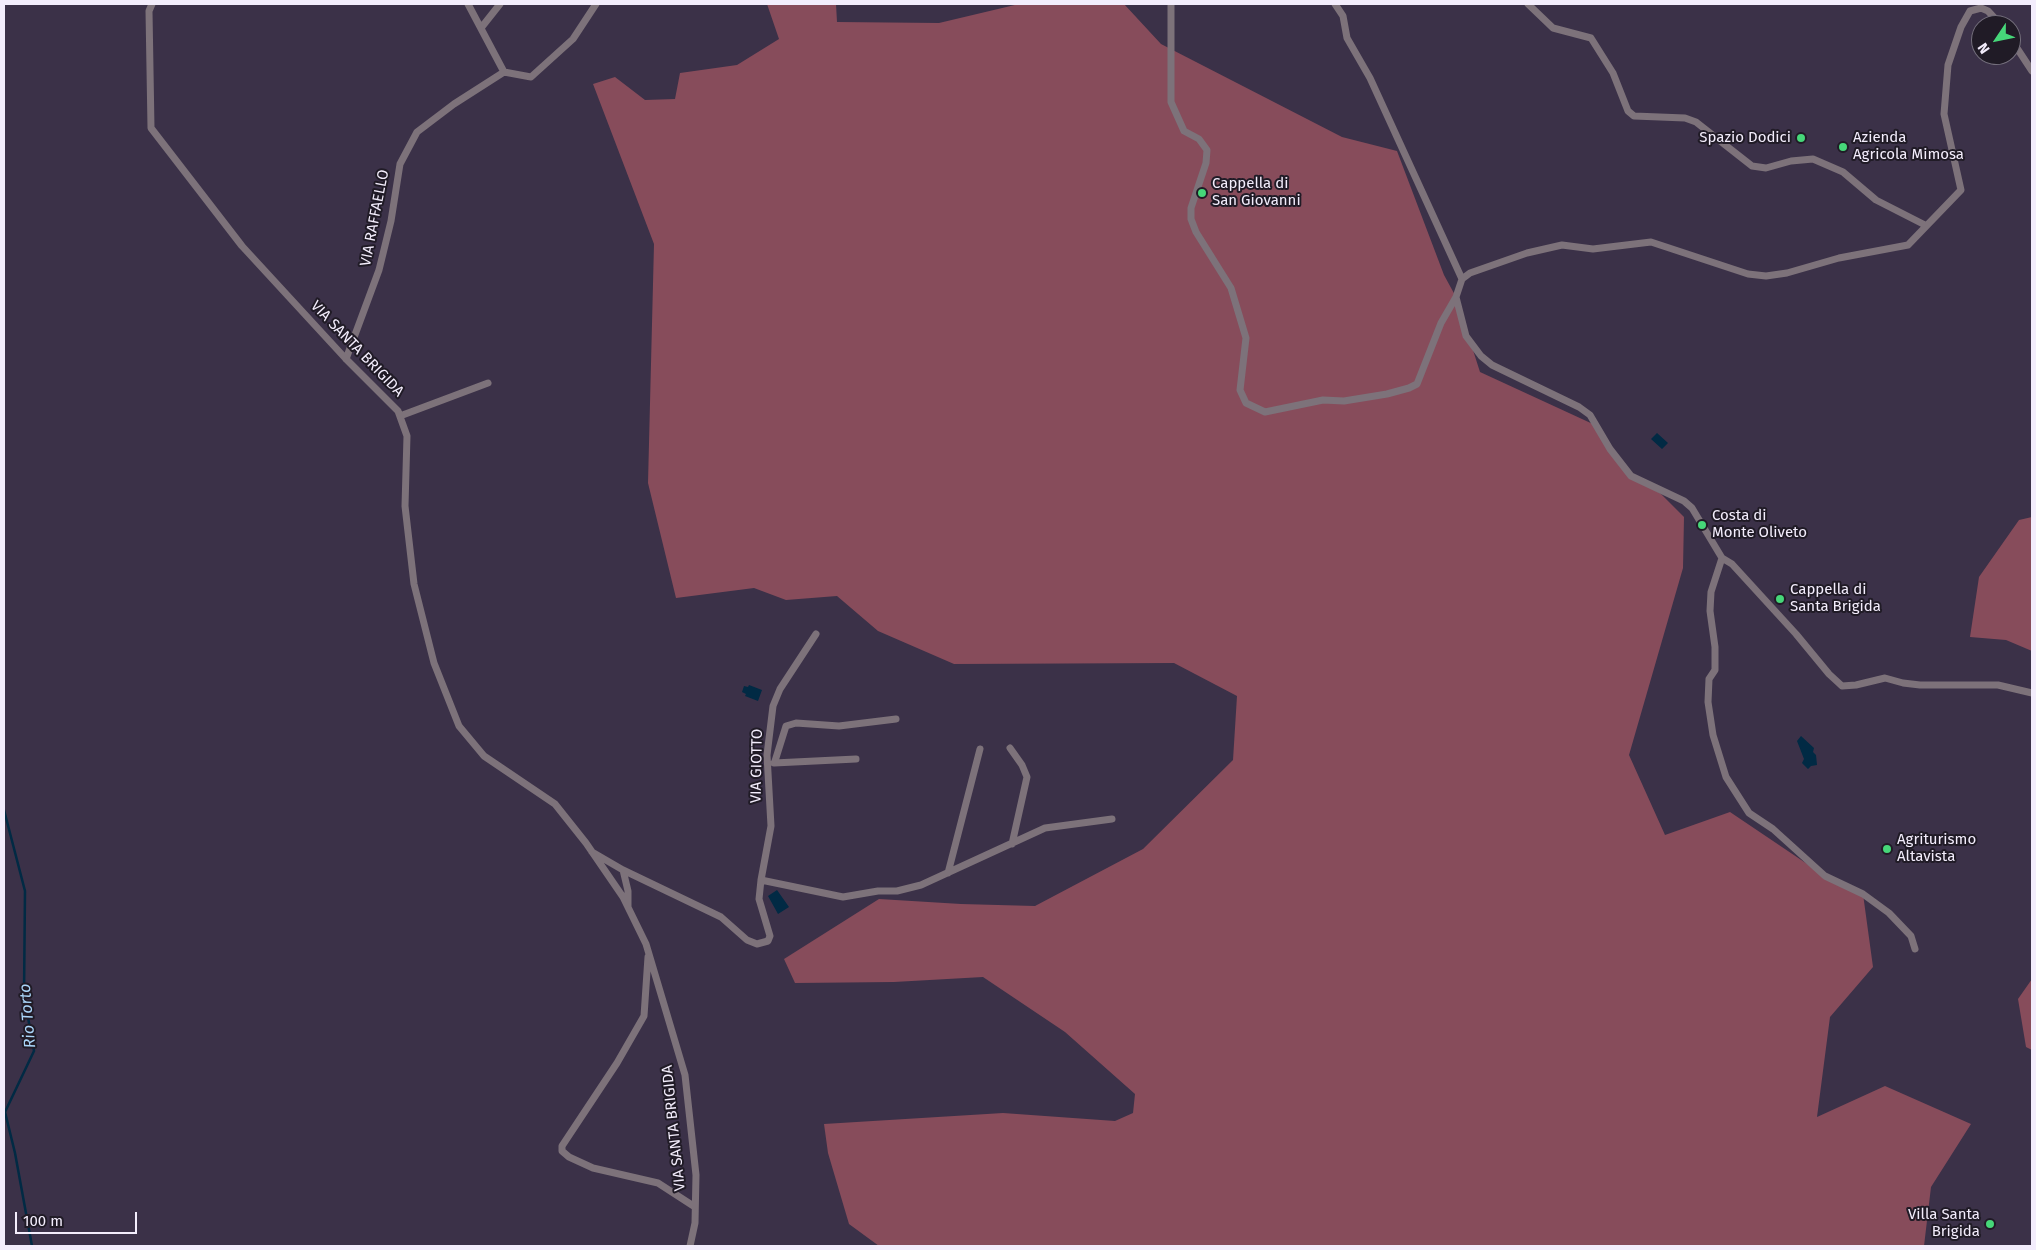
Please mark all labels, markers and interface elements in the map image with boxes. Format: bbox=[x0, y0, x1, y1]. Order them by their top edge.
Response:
north arrow bbox=[1971, 15, 2021, 65]
text: N bbox=[1974, 40, 1994, 57]
place label: Spazio Dodici bbox=[1699, 129, 1791, 147]
place label: Azienda Agricola Mimosa bbox=[1853, 129, 1964, 164]
marker: Spazio Dodici bbox=[1795, 132, 1807, 144]
marker: Azienda Agricola Mimosa bbox=[1837, 141, 1849, 153]
street label: VIA RAFFAELLO bbox=[357, 168, 393, 268]
place label: Cappella di San Giovanni bbox=[1212, 175, 1301, 210]
marker: Cappella di San Giovanni bbox=[1196, 187, 1208, 199]
street label: VIA SANTA BRIGIDA bbox=[307, 297, 407, 401]
place label: Costa di Monte Oliveto bbox=[1712, 507, 1807, 542]
marker: Costa di Monte Oliveto bbox=[1696, 519, 1708, 531]
place label: Cappella di Santa Brigida bbox=[1790, 581, 1881, 616]
marker: Cappella di Santa Brigida bbox=[1774, 593, 1786, 605]
street label: VIA GIOTTO bbox=[747, 729, 767, 803]
place label: Agriturismo Altavista bbox=[1897, 831, 1976, 866]
marker: Agriturismo Altavista bbox=[1881, 843, 1893, 855]
water label: Rio Torto bbox=[16, 983, 40, 1049]
street label: VIA SANTA BRIGIDA bbox=[658, 1064, 690, 1192]
scale bar bbox=[18, 1202, 140, 1234]
place label: Villa Santa Brigida bbox=[1908, 1206, 1980, 1241]
text: 100 m bbox=[23, 1212, 63, 1230]
marker: Villa Santa Brigida bbox=[1984, 1218, 1996, 1230]

